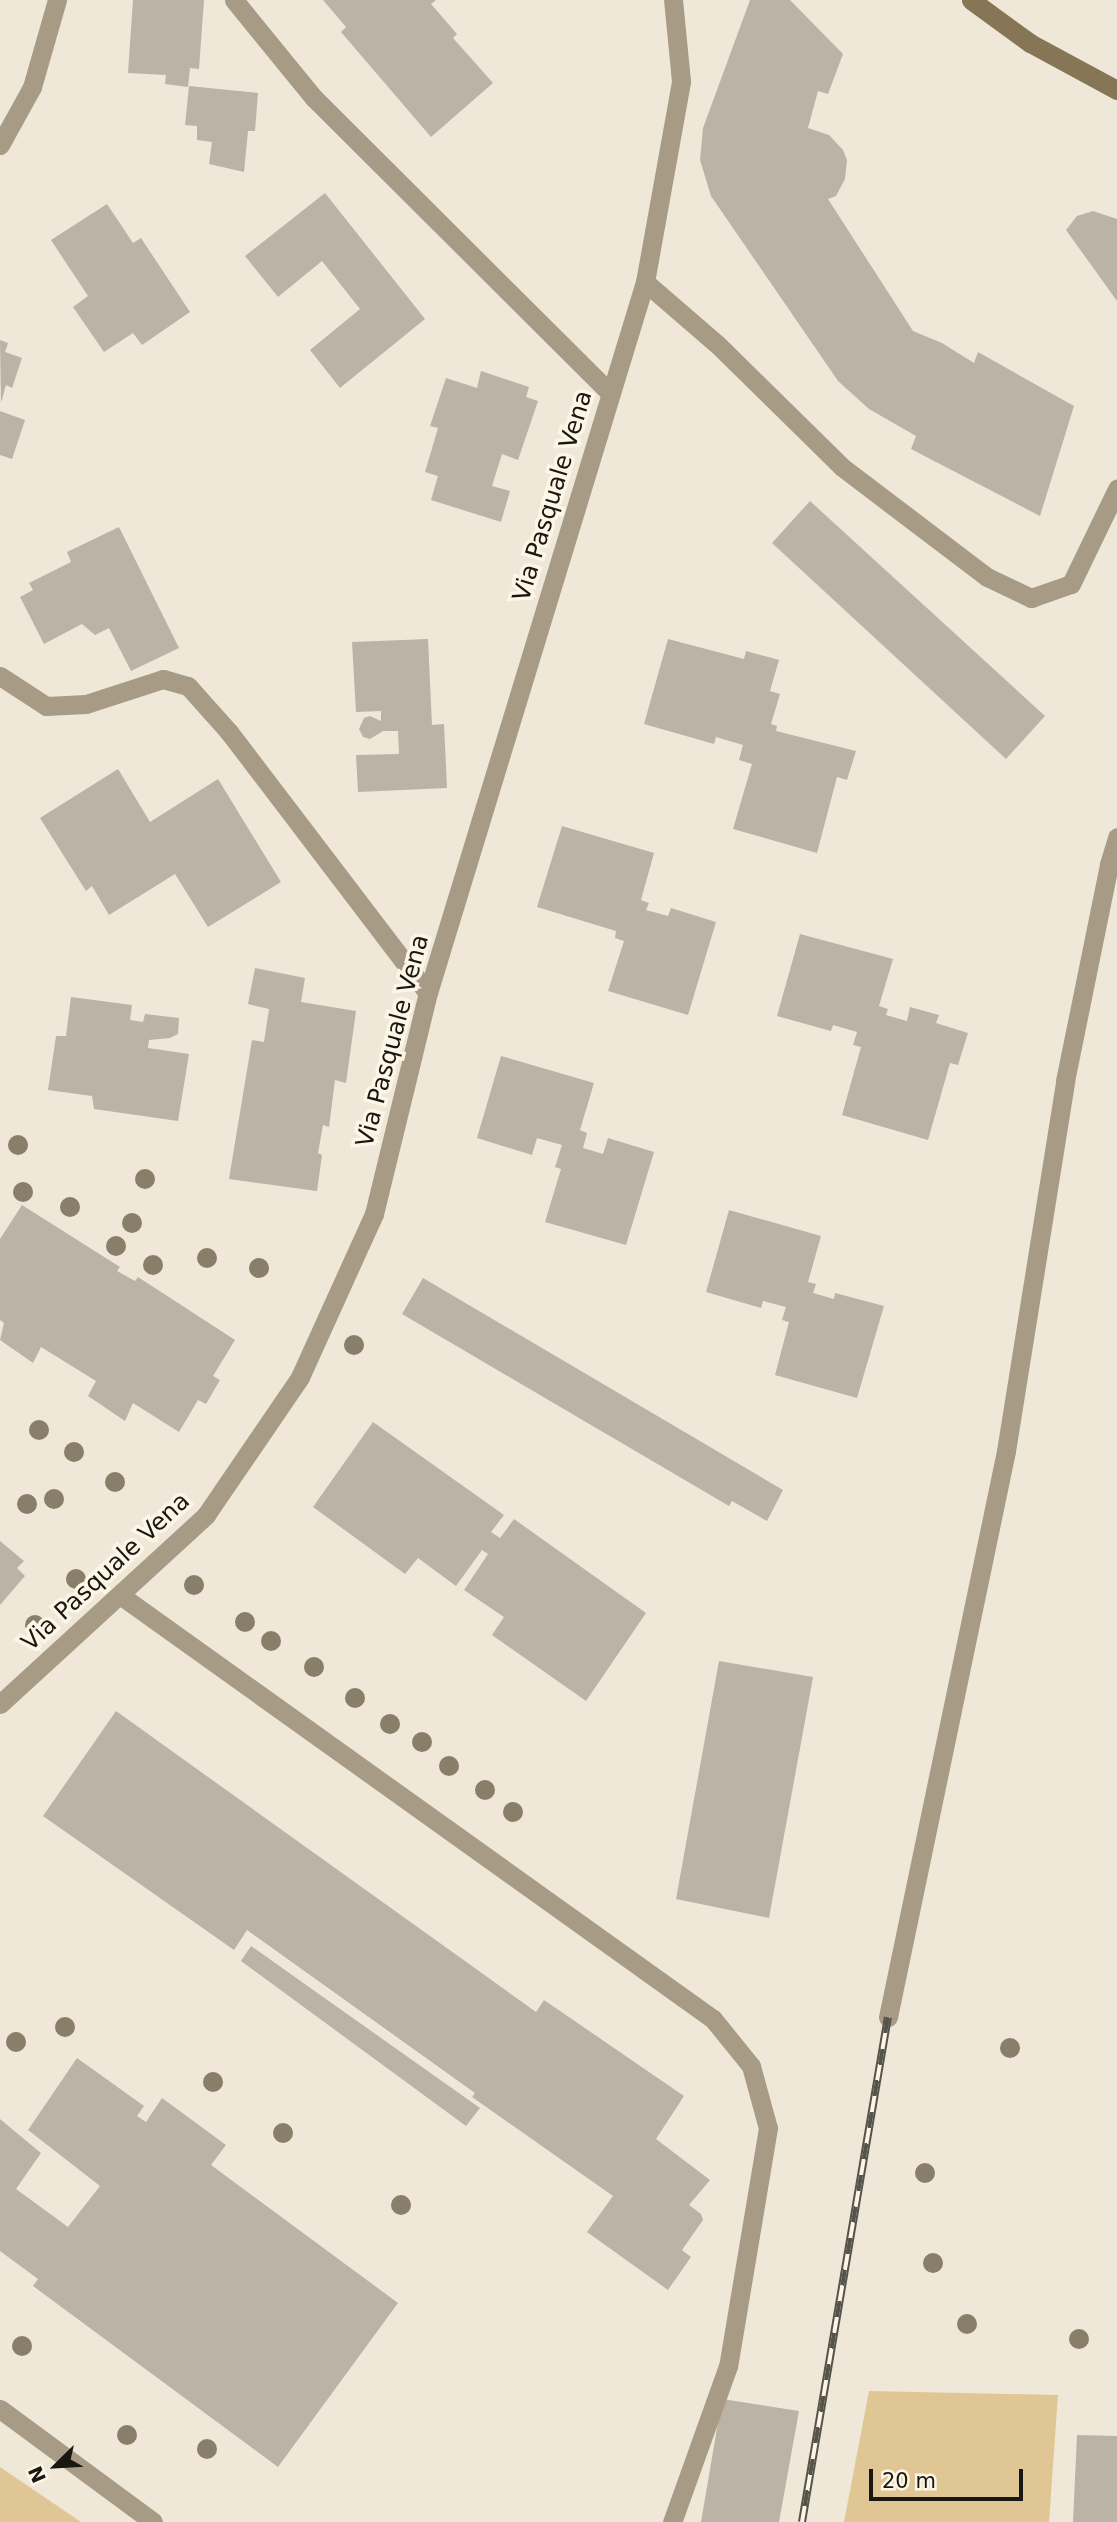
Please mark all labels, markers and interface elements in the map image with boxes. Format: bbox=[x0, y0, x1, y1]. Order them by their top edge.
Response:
street label: Via Pasquale Vena bbox=[507, 387, 599, 605]
street label: Via Pasquale Vena bbox=[351, 932, 435, 1150]
street label: Via Pasquale Vena bbox=[16, 1487, 196, 1657]
north arrow bbox=[21, 2431, 91, 2501]
scale bar bbox=[872, 2456, 1026, 2500]
text: N bbox=[24, 2463, 50, 2486]
text: 20 m bbox=[882, 2469, 936, 2493]

